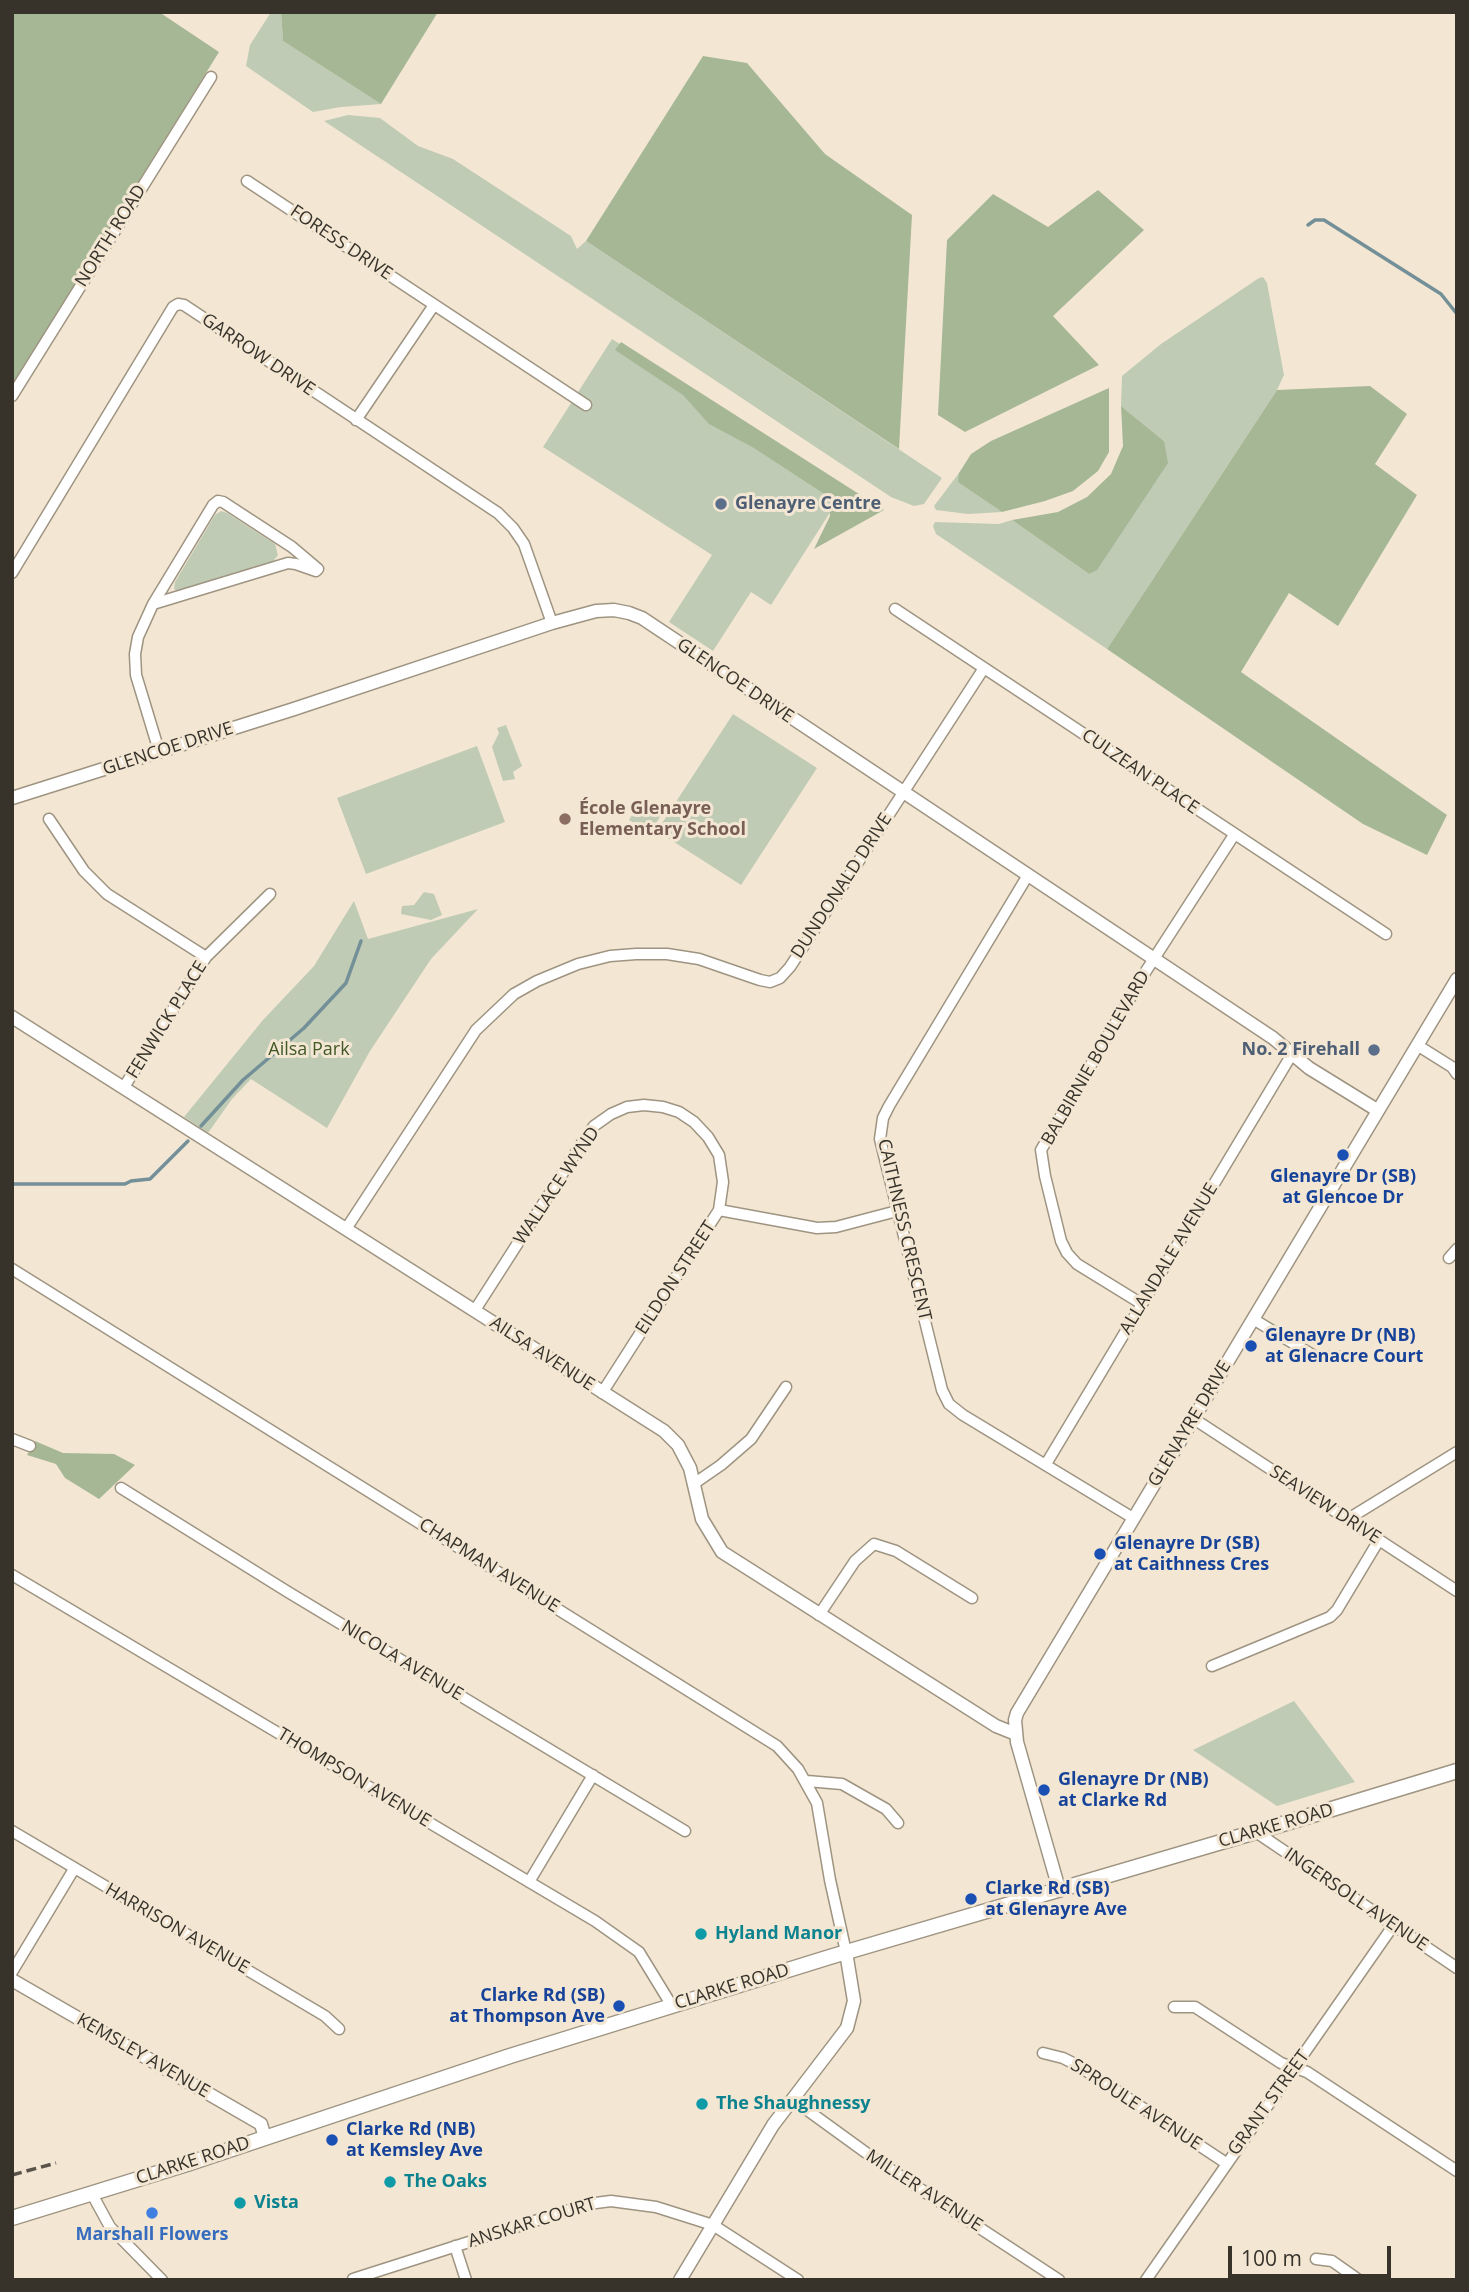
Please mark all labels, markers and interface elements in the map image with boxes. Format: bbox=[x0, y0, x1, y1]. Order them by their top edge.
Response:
street label: NORTH ROAD bbox=[71, 181, 151, 291]
street label: FORESS DRIVE bbox=[286, 201, 396, 285]
street label: GARROW DRIVE bbox=[197, 309, 319, 401]
place label: Glenayre Centre bbox=[735, 493, 881, 515]
marker: Glenayre Centre bbox=[713, 496, 729, 512]
street label: GLENCOE DRIVE bbox=[673, 634, 797, 728]
street label: GLENCOE DRIVE bbox=[100, 718, 236, 780]
street label: CULZEAN PLACE bbox=[1077, 725, 1203, 819]
place label: École Glenayre Elementary School bbox=[579, 798, 746, 840]
street label: DUNDONALD DRIVE bbox=[787, 809, 897, 963]
marker: École Glenayre Elementary School bbox=[557, 811, 573, 827]
street label: FENWICK PLACE bbox=[122, 957, 212, 1083]
street label: BALBIRNIE BOULEVARD bbox=[1037, 967, 1155, 1149]
park label: Ailsa Park bbox=[268, 1039, 350, 1061]
place label: No. 2 Firehall bbox=[1242, 1039, 1360, 1061]
marker: No. 2 Firehall bbox=[1366, 1042, 1382, 1058]
street label: WALLACE WYND bbox=[510, 1123, 604, 1249]
street label: CAITHNESS CRESCENT bbox=[873, 1137, 935, 1323]
marker: Glenayre Dr (SB) at Glencoe Dr bbox=[1335, 1147, 1351, 1163]
place label: Glenayre Dr (SB) at Glencoe Dr bbox=[1270, 1166, 1416, 1208]
street label: ALLANDALE AVENUE bbox=[1115, 1180, 1223, 1338]
street label: EILDON STREET bbox=[631, 1217, 721, 1339]
street label: AILSA AVENUE bbox=[486, 1312, 598, 1396]
place label: Glenayre Dr (NB) at Glenacre Court bbox=[1265, 1325, 1423, 1368]
marker: Glenayre Dr (NB) at Glenacre Court bbox=[1243, 1338, 1259, 1354]
street label: GLENAYRE DRIVE bbox=[1144, 1357, 1236, 1491]
street label: SEAVIEW DRIVE bbox=[1265, 1461, 1385, 1549]
street label: CHAPMAN AVENUE bbox=[415, 1514, 563, 1618]
place label: Glenayre Dr (SB) at Caithness Cres bbox=[1114, 1533, 1269, 1576]
marker: Glenayre Dr (SB) at Caithness Cres bbox=[1092, 1546, 1108, 1562]
street label: NICOLA AVENUE bbox=[337, 1616, 467, 1706]
street label: THOMPSON AVENUE bbox=[273, 1724, 435, 1832]
place label: Glenayre Dr (NB) at Clarke Rd bbox=[1058, 1769, 1209, 1812]
marker: Glenayre Dr (NB) at Clarke Rd bbox=[1036, 1782, 1052, 1798]
street label: CLARKE ROAD bbox=[1216, 1799, 1336, 1853]
street label: INGERSOLL AVENUE bbox=[1280, 1844, 1432, 1956]
place label: Clarke Rd (SB) at Glenayre Ave bbox=[985, 1878, 1127, 1920]
street label: HARRISON AVENUE bbox=[101, 1879, 253, 1979]
marker: Clarke Rd (SB) at Glenayre Ave bbox=[963, 1891, 979, 1907]
place label: Hyland Manor bbox=[715, 1923, 842, 1945]
marker: Hyland Manor bbox=[693, 1926, 709, 1942]
street label: CLARKE ROAD bbox=[672, 1959, 792, 2015]
place label: Clarke Rd (SB) at Thompson Ave bbox=[449, 1985, 605, 2028]
marker: Clarke Rd (SB) at Thompson Ave bbox=[611, 1998, 627, 2014]
street label: KEMSLEY AVENUE bbox=[73, 2009, 213, 2103]
street label: GRANT STREET bbox=[1224, 2046, 1314, 2160]
street label: SPROULE AVENUE bbox=[1066, 2055, 1206, 2155]
place label: The Shaughnessy bbox=[716, 2093, 871, 2115]
marker: The Shaughnessy bbox=[694, 2096, 710, 2112]
place label: Clarke Rd (NB) at Kemsley Ave bbox=[346, 2119, 483, 2162]
street label: CLARKE ROAD bbox=[133, 2132, 253, 2190]
marker: Clarke Rd (NB) at Kemsley Ave bbox=[324, 2132, 340, 2148]
street label: MILLER AVENUE bbox=[862, 2145, 986, 2237]
place label: The Oaks bbox=[404, 2171, 487, 2193]
marker: The Oaks bbox=[382, 2174, 398, 2190]
place label: Vista bbox=[254, 2192, 299, 2214]
street label: ANSKAR COURT bbox=[465, 2193, 599, 2253]
marker: Vista bbox=[232, 2195, 248, 2211]
marker: Marshall Flowers bbox=[144, 2205, 160, 2221]
place label: Marshall Flowers bbox=[75, 2224, 229, 2246]
scale bar bbox=[1231, 2232, 1394, 2276]
text: 100 m bbox=[1241, 2244, 1302, 2272]

